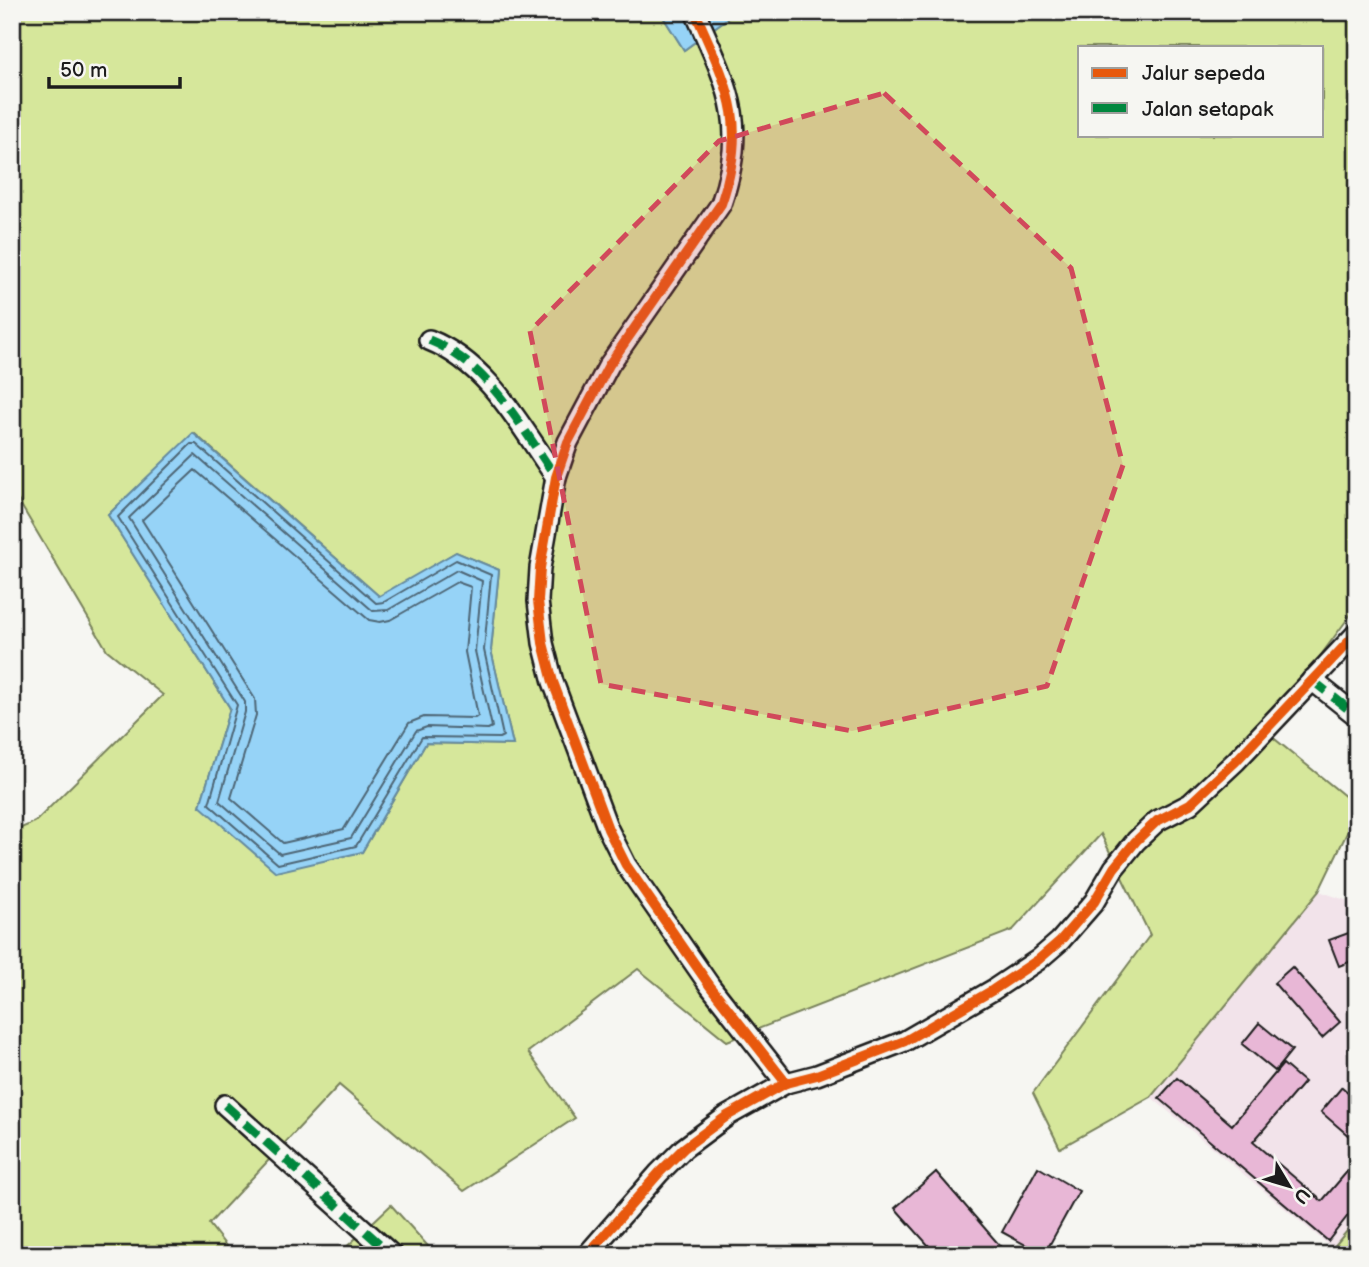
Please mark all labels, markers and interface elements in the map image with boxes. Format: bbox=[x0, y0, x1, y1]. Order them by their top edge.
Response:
scale bar bbox=[49, 46, 180, 90]
legend bbox=[1078, 46, 1324, 136]
text: 50 m bbox=[60, 58, 107, 83]
text: Jalur sepeda bbox=[1142, 61, 1265, 86]
text: Jalan setapak bbox=[1142, 97, 1274, 122]
north arrow bbox=[1254, 1152, 1324, 1222]
text: U bbox=[1288, 1183, 1314, 1208]

